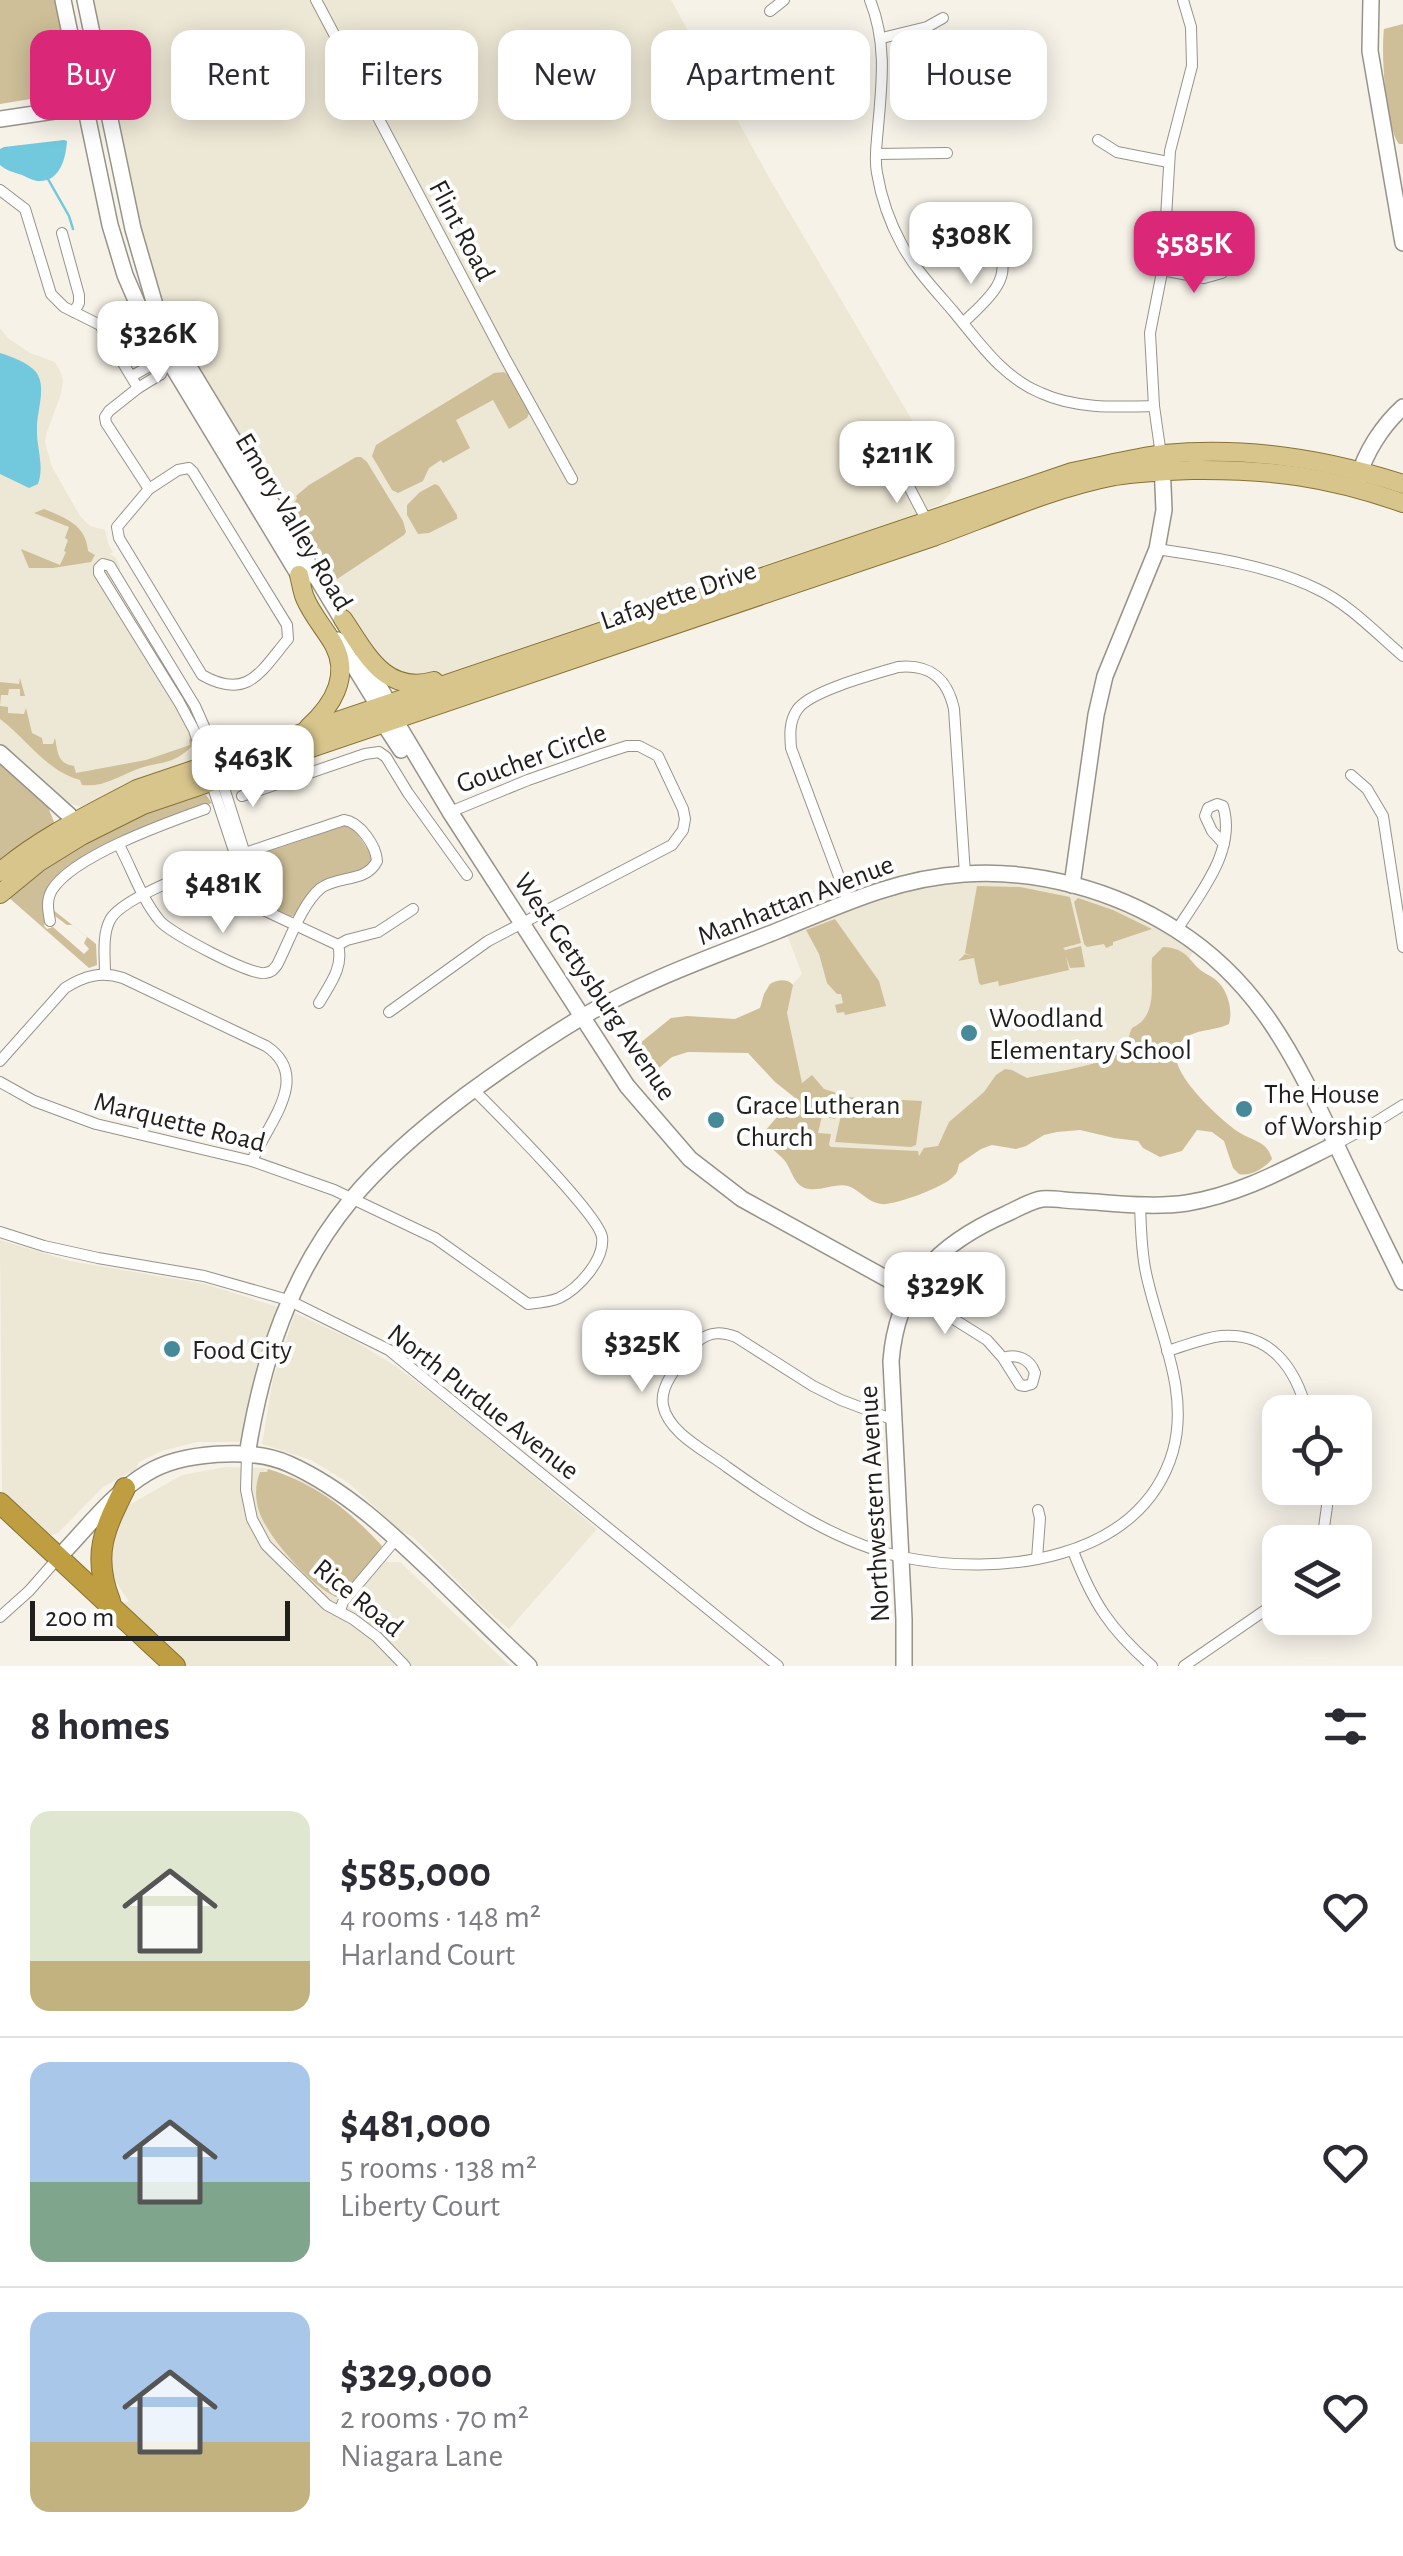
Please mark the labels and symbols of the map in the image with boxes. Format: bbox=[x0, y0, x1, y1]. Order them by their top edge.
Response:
street label: Flint Road bbox=[423, 176, 499, 286]
pin: $308K bbox=[901, 202, 1041, 287]
pin: $585K bbox=[1124, 211, 1264, 296]
pin: $326K bbox=[88, 301, 228, 386]
pin: $211K bbox=[827, 421, 967, 506]
street label: Emory Valley Road bbox=[229, 429, 357, 615]
street label: Lafayette Drive bbox=[597, 556, 760, 636]
street label: Goucher Circle bbox=[453, 719, 610, 799]
pin: $463K bbox=[183, 725, 323, 810]
pin: $481K bbox=[153, 851, 293, 936]
street label: Manhattan Avenue bbox=[694, 851, 898, 951]
street label: West Gettysburg Avenue bbox=[508, 869, 681, 1106]
place label: Woodland Elementary School bbox=[989, 1005, 1192, 1065]
marker: Woodland Elementary School bbox=[958, 1022, 980, 1044]
place label: The House of Worship bbox=[1264, 1081, 1383, 1141]
street label: Marquette Road bbox=[91, 1088, 268, 1158]
place label: Grace Lutheran Church bbox=[736, 1092, 900, 1152]
marker: The House of Worship bbox=[1233, 1098, 1255, 1120]
marker: Grace Lutheran Church bbox=[705, 1109, 727, 1131]
pin: $329K bbox=[875, 1252, 1015, 1337]
pin: $325K bbox=[572, 1310, 712, 1395]
street label: North Purdue Avenue bbox=[382, 1319, 584, 1486]
place label: Food City bbox=[192, 1337, 292, 1365]
marker: Food City bbox=[161, 1338, 183, 1360]
street label: Northwestern Avenue bbox=[855, 1385, 895, 1623]
street label: Rice Road bbox=[308, 1554, 408, 1643]
scale bar bbox=[30, 1596, 290, 1640]

